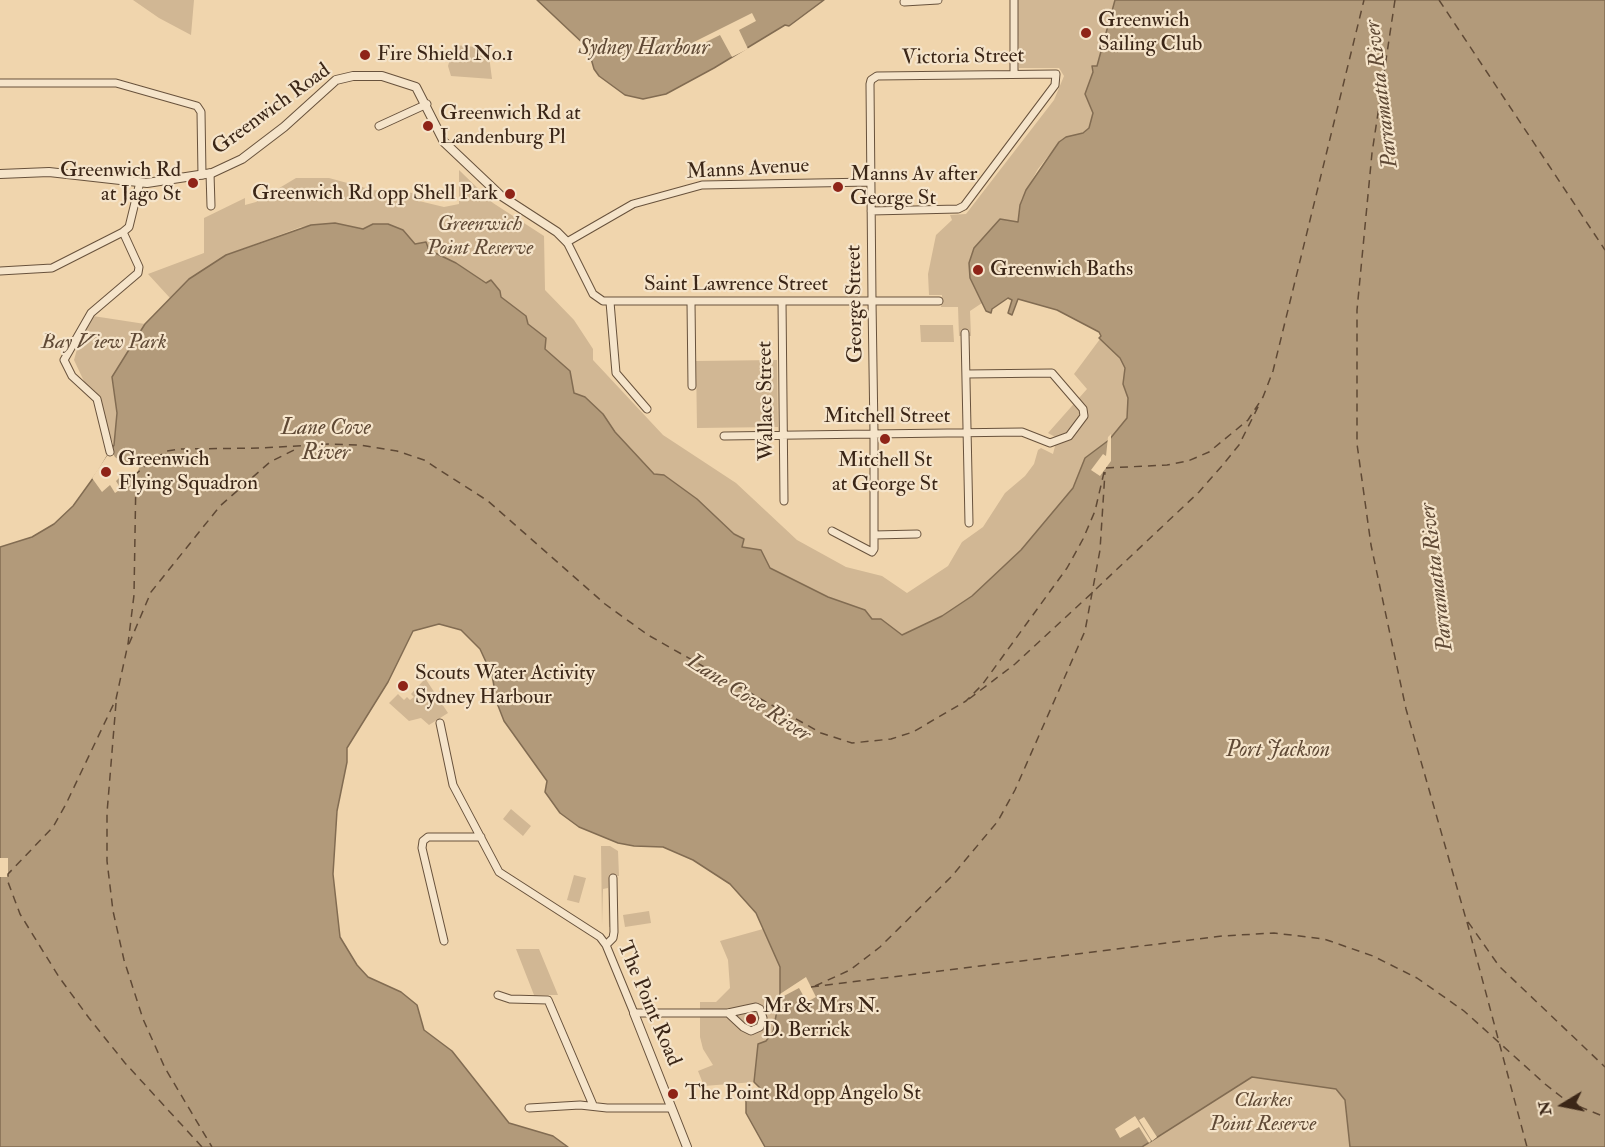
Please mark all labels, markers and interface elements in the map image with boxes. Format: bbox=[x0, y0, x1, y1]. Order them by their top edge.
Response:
place label: Greenwich Sailing Club bbox=[1098, 8, 1202, 58]
water label: Parramatta River bbox=[1361, 18, 1405, 170]
marker: Greenwich Sailing Club bbox=[1079, 26, 1093, 40]
water label: Sydney Harbour bbox=[579, 36, 709, 62]
place label: Fire Shield No.1 bbox=[377, 42, 514, 68]
street label: Victoria Street bbox=[901, 44, 1025, 72]
marker: Fire Shield No.1 bbox=[358, 48, 372, 62]
street label: Greenwich Road bbox=[208, 59, 336, 161]
place label: Greenwich Rd at Landenburg Pl bbox=[440, 101, 581, 151]
marker: Greenwich Rd at Landenburg Pl bbox=[421, 119, 435, 133]
street label: Manns Avenue bbox=[686, 154, 810, 186]
place label: Greenwich Rd at Jago St bbox=[60, 158, 181, 208]
place label: Manns Av after George St bbox=[850, 162, 977, 212]
marker: Greenwich Rd at Jago St bbox=[186, 176, 200, 190]
marker: Manns Av after George St bbox=[831, 180, 845, 194]
place label: Greenwich Rd opp Shell Park bbox=[252, 181, 498, 207]
marker: Greenwich Rd opp Shell Park bbox=[503, 187, 517, 201]
park label: Greenwich Point Reserve bbox=[427, 212, 533, 262]
street label: George Street bbox=[842, 245, 870, 363]
place label: Greenwich Baths bbox=[990, 257, 1133, 283]
marker: Greenwich Baths bbox=[971, 263, 985, 277]
street label: Saint Lawrence Street bbox=[644, 272, 828, 298]
park label: Bay View Park bbox=[41, 330, 167, 356]
street label: Wallace Street bbox=[753, 341, 781, 461]
street label: Mitchell Street bbox=[824, 404, 950, 430]
water label: Lane Cove River bbox=[281, 416, 371, 468]
marker: Mitchell St at George St bbox=[878, 432, 892, 446]
place label: Greenwich Flying Squadron bbox=[118, 447, 258, 497]
place label: Mitchell St at George St bbox=[832, 448, 938, 498]
marker: Greenwich Flying Squadron bbox=[99, 465, 113, 479]
water label: Parramatta River bbox=[1416, 501, 1460, 653]
water label: Lane Cove River bbox=[681, 649, 815, 749]
place label: Scouts Water Activity Sydney Harbour bbox=[415, 661, 595, 711]
marker: Scouts Water Activity Sydney Harbour bbox=[396, 679, 410, 693]
water label: Port Jackson bbox=[1226, 738, 1330, 764]
street label: The Point Road bbox=[610, 938, 686, 1070]
place label: Mr & Mrs N. D. Berrick bbox=[763, 994, 880, 1044]
marker: Mr & Mrs N. D. Berrick bbox=[744, 1012, 758, 1026]
north arrow bbox=[1533, 1075, 1593, 1135]
place label: The Point Rd opp Angelo St bbox=[685, 1081, 921, 1107]
marker: The Point Rd opp Angelo St bbox=[666, 1087, 680, 1101]
park label: Clarkes Point Reserve bbox=[1210, 1088, 1316, 1138]
text: N bbox=[1534, 1099, 1556, 1117]

